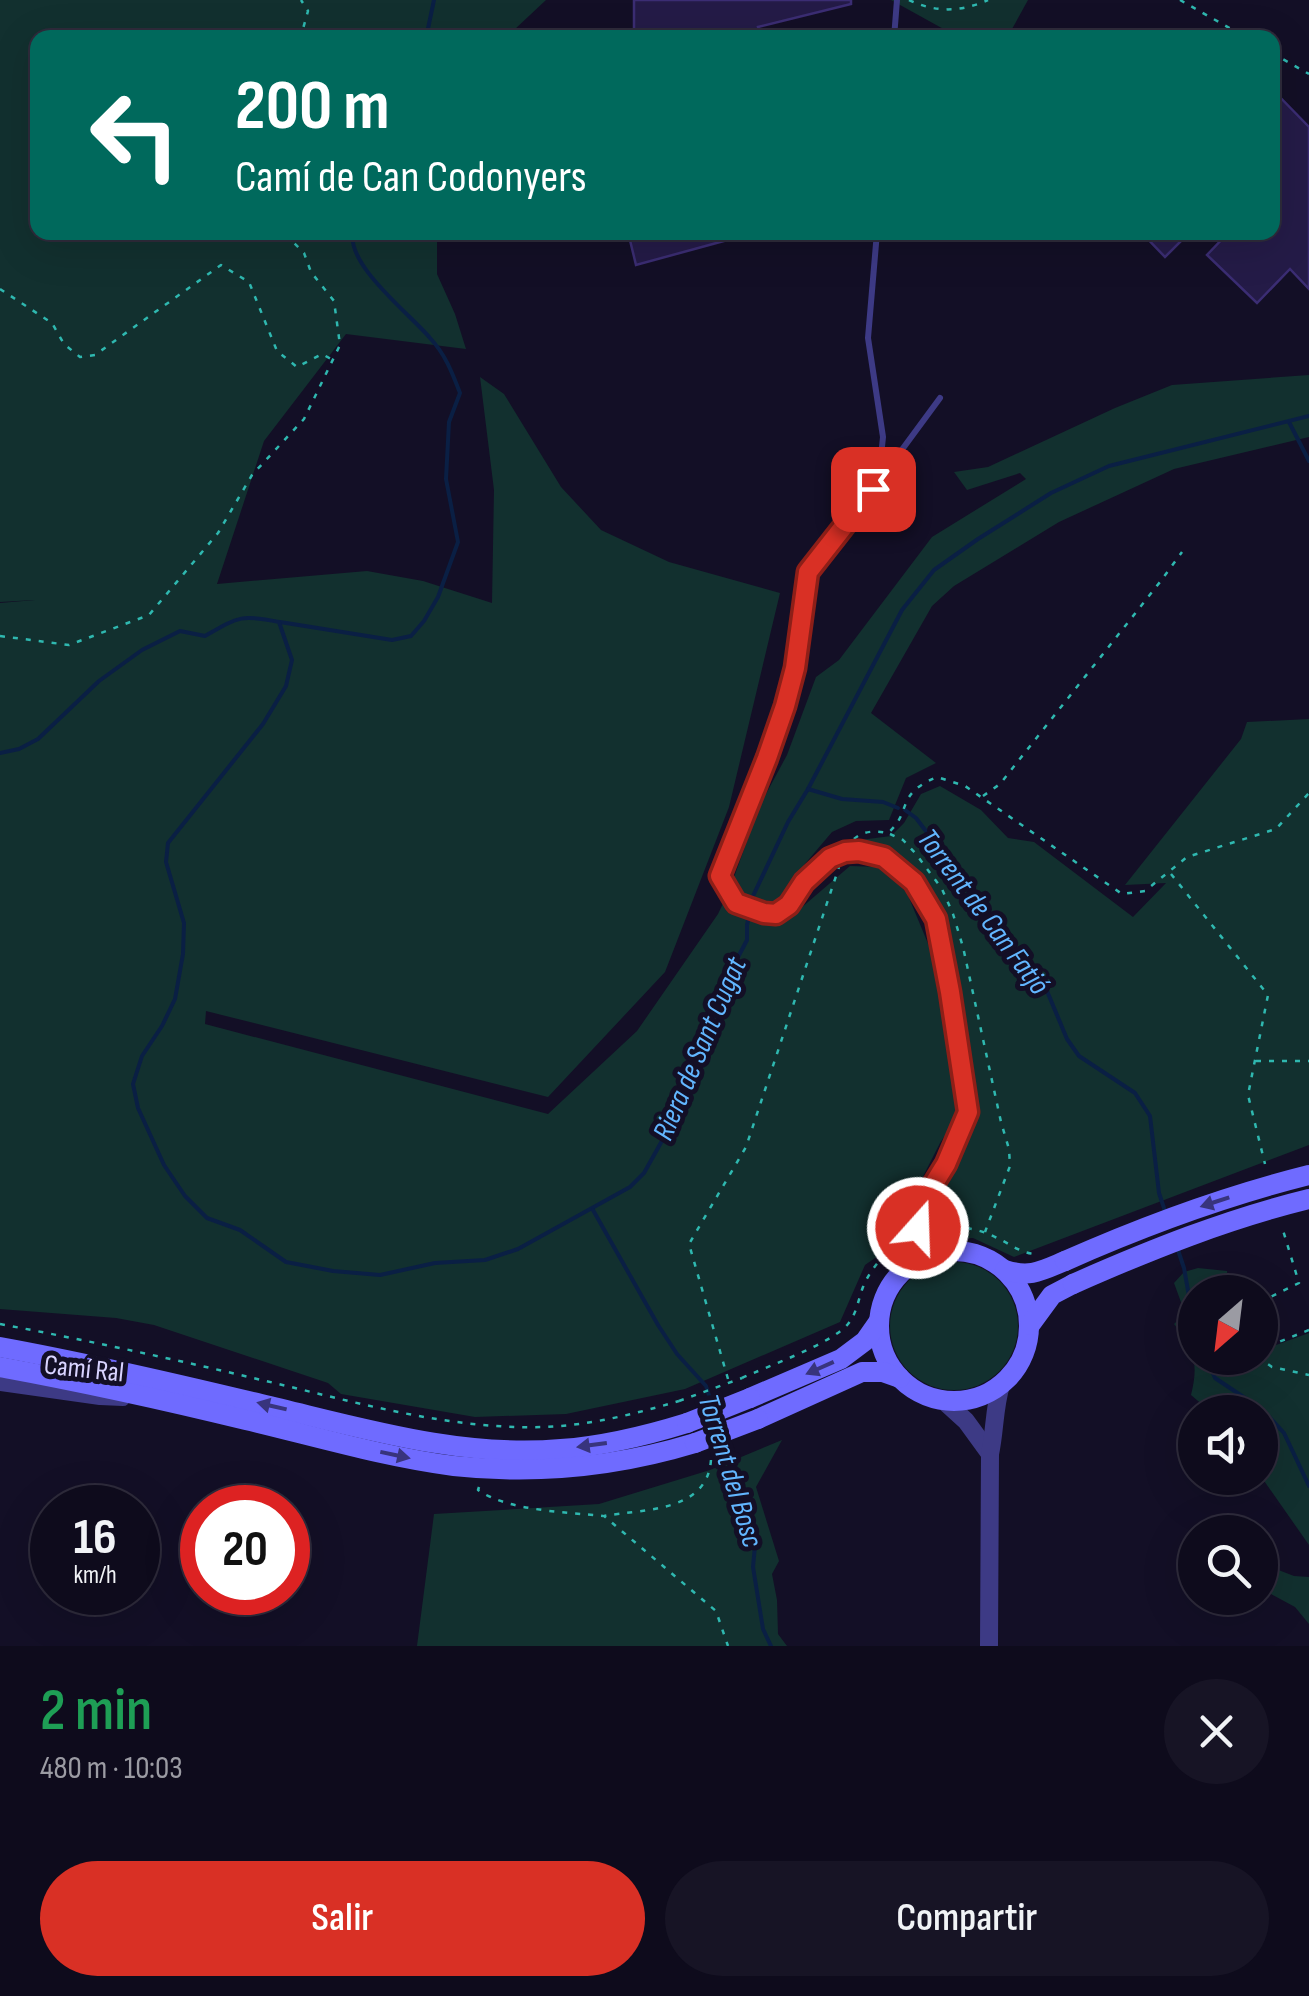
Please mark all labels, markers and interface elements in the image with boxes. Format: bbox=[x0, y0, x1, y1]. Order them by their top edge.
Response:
text: 200 m bbox=[235, 65, 390, 149]
icon: left bbox=[70, 70, 200, 200]
text: Camí de Can Codonyers bbox=[235, 150, 587, 205]
pin bbox=[831, 447, 916, 532]
icon: arrive bbox=[846, 462, 901, 517]
water label: Torrent de Can Fatjó bbox=[909, 822, 1057, 1002]
water label: Riera de Sant Cugat bbox=[645, 951, 755, 1146]
position arrow bbox=[866, 1176, 970, 1280]
one-way arrow bbox=[1200, 1195, 1230, 1210]
north arrow bbox=[1178, 1275, 1278, 1375]
map controls bbox=[1178, 1275, 1278, 1615]
street label: Camí Ral bbox=[42, 1348, 126, 1390]
one-way arrow bbox=[805, 1360, 835, 1376]
water label: Torrent del Bosc bbox=[690, 1390, 770, 1552]
button: sound bbox=[1178, 1395, 1278, 1495]
one-way arrow bbox=[256, 1398, 287, 1413]
one-way arrow bbox=[576, 1438, 608, 1454]
one-way arrow bbox=[380, 1447, 411, 1463]
speed limit sign: 20 bbox=[180, 1485, 310, 1615]
text: 16 bbox=[73, 1508, 117, 1568]
button: search bbox=[1178, 1515, 1278, 1615]
text: km/h bbox=[73, 1560, 117, 1591]
text: 2 min bbox=[40, 1675, 152, 1747]
button: close bbox=[1164, 1679, 1269, 1784]
text: 480 m · 10:03 bbox=[40, 1749, 183, 1788]
button: Salir bbox=[40, 1861, 645, 1976]
button: Compartir bbox=[665, 1861, 1269, 1976]

